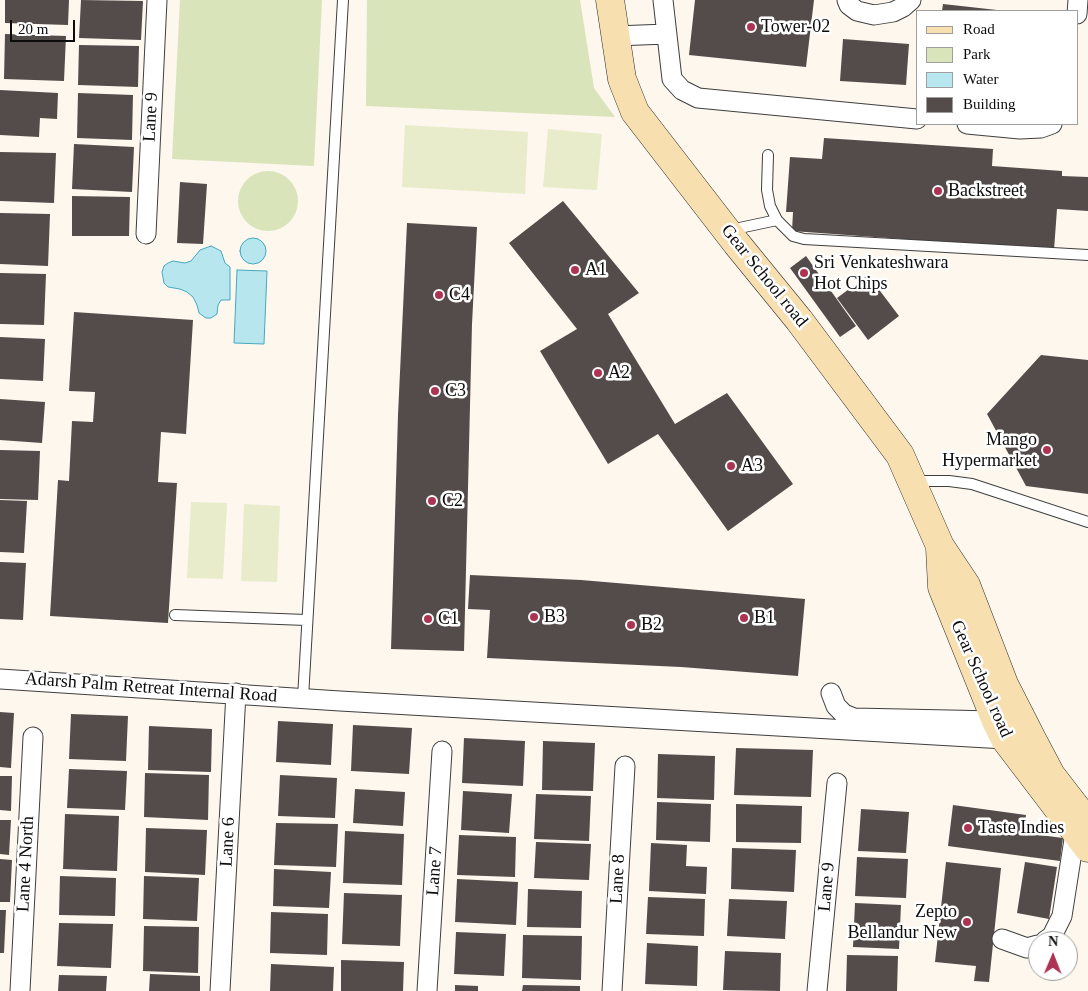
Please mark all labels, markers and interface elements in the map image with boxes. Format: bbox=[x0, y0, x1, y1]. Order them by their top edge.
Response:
scale bar bbox=[12, 10, 78, 42]
legend bbox=[916, 10, 1078, 125]
place label: Tower-02 bbox=[761, 16, 830, 38]
text: 20 m bbox=[18, 21, 48, 37]
marker: Tower-02 bbox=[745, 21, 757, 33]
text: Road bbox=[963, 21, 995, 37]
text: Park bbox=[963, 46, 991, 62]
text: Water bbox=[963, 71, 998, 87]
street label: Lane 9 bbox=[139, 92, 163, 142]
text: Building bbox=[963, 96, 1016, 112]
place label: Backstreet bbox=[948, 180, 1024, 202]
marker: Backstreet bbox=[932, 185, 944, 197]
street label: Gear School road bbox=[716, 220, 812, 332]
place label: Sri Venkateshwara Hot Chips bbox=[814, 252, 948, 294]
place label: A1 bbox=[585, 259, 607, 281]
marker: A1 bbox=[569, 264, 581, 276]
marker: Sri Venkateshwara Hot Chips bbox=[798, 267, 810, 279]
place label: C4 bbox=[449, 284, 470, 306]
marker: C4 bbox=[433, 289, 445, 301]
place label: A2 bbox=[608, 362, 630, 384]
marker: A2 bbox=[592, 367, 604, 379]
place label: C3 bbox=[445, 380, 466, 402]
marker: C3 bbox=[429, 385, 441, 397]
place label: Mango Hypermarket bbox=[942, 429, 1037, 472]
marker: Mango Hypermarket bbox=[1041, 444, 1053, 456]
place label: A3 bbox=[741, 455, 763, 477]
marker: A3 bbox=[725, 460, 737, 472]
place label: C2 bbox=[442, 490, 463, 512]
marker: C2 bbox=[426, 495, 438, 507]
place label: B3 bbox=[544, 606, 565, 628]
place label: B1 bbox=[754, 607, 775, 629]
place label: C1 bbox=[438, 608, 459, 630]
marker: B3 bbox=[528, 611, 540, 623]
marker: B1 bbox=[738, 612, 750, 624]
marker: C1 bbox=[422, 613, 434, 625]
place label: B2 bbox=[641, 614, 662, 636]
street label: Gear School road bbox=[946, 617, 1016, 741]
marker: B2 bbox=[625, 619, 637, 631]
street label: Adarsh Palm Retreat Internal Road bbox=[24, 668, 278, 708]
street label: Lane 4 North bbox=[13, 816, 39, 912]
street label: Lane 6 bbox=[216, 817, 240, 867]
place label: Taste Indies bbox=[978, 817, 1064, 839]
marker: Taste Indies bbox=[962, 822, 974, 834]
street label: Lane 7 bbox=[423, 846, 447, 896]
street label: Lane 8 bbox=[606, 854, 630, 904]
street label: Lane 9 bbox=[814, 861, 840, 913]
place label: Zepto Bellandur New bbox=[848, 901, 957, 944]
marker: Zepto Bellandur New bbox=[961, 916, 973, 928]
north arrow bbox=[1028, 931, 1078, 981]
text: N bbox=[1048, 934, 1058, 949]

